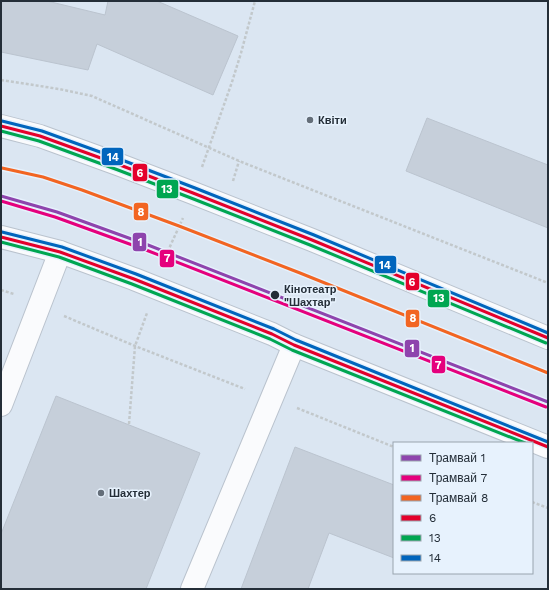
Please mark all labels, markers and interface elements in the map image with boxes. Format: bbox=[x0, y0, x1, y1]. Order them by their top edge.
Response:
place label: Квіти bbox=[318, 114, 347, 127]
marker: Квіти bbox=[305, 115, 315, 125]
line badge: 14 bbox=[101, 147, 124, 166]
text: 14 bbox=[107, 151, 119, 164]
line badge: 6 bbox=[132, 163, 148, 182]
text: 6 bbox=[137, 167, 144, 180]
line badge: 13 bbox=[156, 179, 179, 199]
text: 13 bbox=[161, 183, 173, 196]
line badge: 8 bbox=[133, 202, 149, 221]
text: 8 bbox=[138, 206, 145, 219]
line badge: 1 bbox=[132, 232, 147, 252]
text: 1 bbox=[138, 236, 142, 249]
line badge: 7 bbox=[159, 249, 175, 268]
text: 7 bbox=[164, 252, 171, 265]
line badge: 14 bbox=[374, 255, 397, 274]
text: 14 bbox=[379, 259, 391, 272]
line badge: 6 bbox=[405, 272, 420, 291]
text: 6 bbox=[409, 276, 416, 289]
place label: Кінотеатр "Шахтар" bbox=[284, 283, 337, 309]
marker: Кінотеатр "Шахтар" bbox=[269, 289, 281, 301]
line badge: 13 bbox=[427, 289, 450, 308]
text: 13 bbox=[433, 292, 445, 305]
line badge: 8 bbox=[405, 309, 420, 328]
text: 8 bbox=[410, 312, 417, 325]
line badge: 1 bbox=[404, 339, 420, 358]
text: 1 bbox=[410, 342, 414, 355]
line badge: 7 bbox=[431, 355, 446, 374]
text: 7 bbox=[435, 359, 442, 372]
legend bbox=[393, 442, 533, 574]
text: Трамвай 1 bbox=[429, 451, 485, 465]
text: Трамвай 7 bbox=[429, 471, 487, 485]
place label: Шахтер bbox=[109, 487, 151, 500]
marker: Шахтер bbox=[96, 488, 106, 498]
text: Трамвай 8 bbox=[429, 491, 488, 505]
text: 6 bbox=[429, 511, 436, 525]
text: 13 bbox=[429, 531, 441, 545]
text: 14 bbox=[429, 551, 441, 565]

